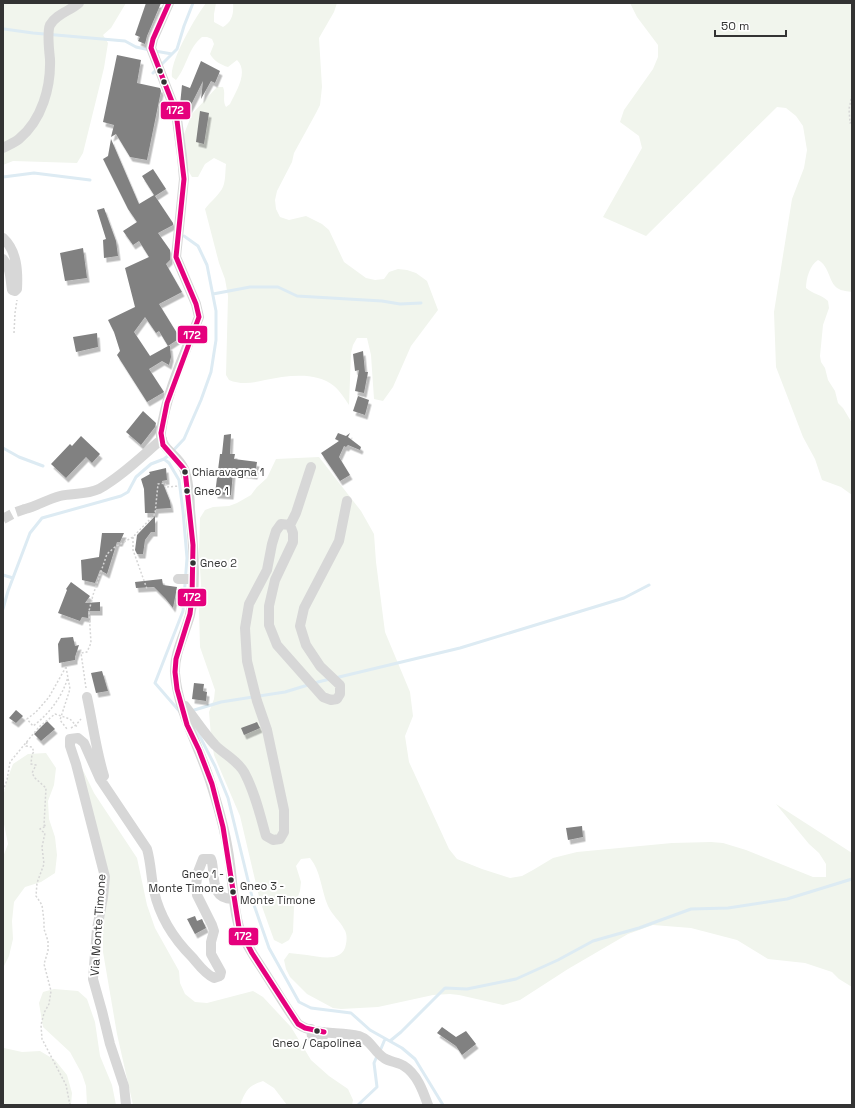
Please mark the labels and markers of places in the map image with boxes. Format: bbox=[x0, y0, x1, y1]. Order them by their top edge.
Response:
unlabelled marker bbox=[155, 66, 165, 76]
unlabelled marker bbox=[159, 77, 169, 87]
place label: Chiaravagna 1 bbox=[192, 465, 264, 479]
marker: Chiaravagna 1 bbox=[180, 467, 190, 477]
place label: Gneo 1 bbox=[194, 484, 229, 498]
marker: Gneo 1 bbox=[182, 486, 192, 496]
place label: Gneo 2 bbox=[200, 556, 237, 570]
marker: Gneo 2 bbox=[188, 558, 198, 568]
place label: Gneo 1 - Monte Timone bbox=[149, 867, 224, 895]
marker: Gneo 1 - Monte Timone bbox=[226, 875, 236, 885]
place label: Gneo 3 - Monte Timone bbox=[240, 879, 315, 907]
marker: Gneo 3 - Monte Timone bbox=[228, 887, 238, 897]
marker: Gneo / Capolinea bbox=[312, 1026, 322, 1036]
place label: Gneo / Capolinea bbox=[272, 1036, 362, 1050]

